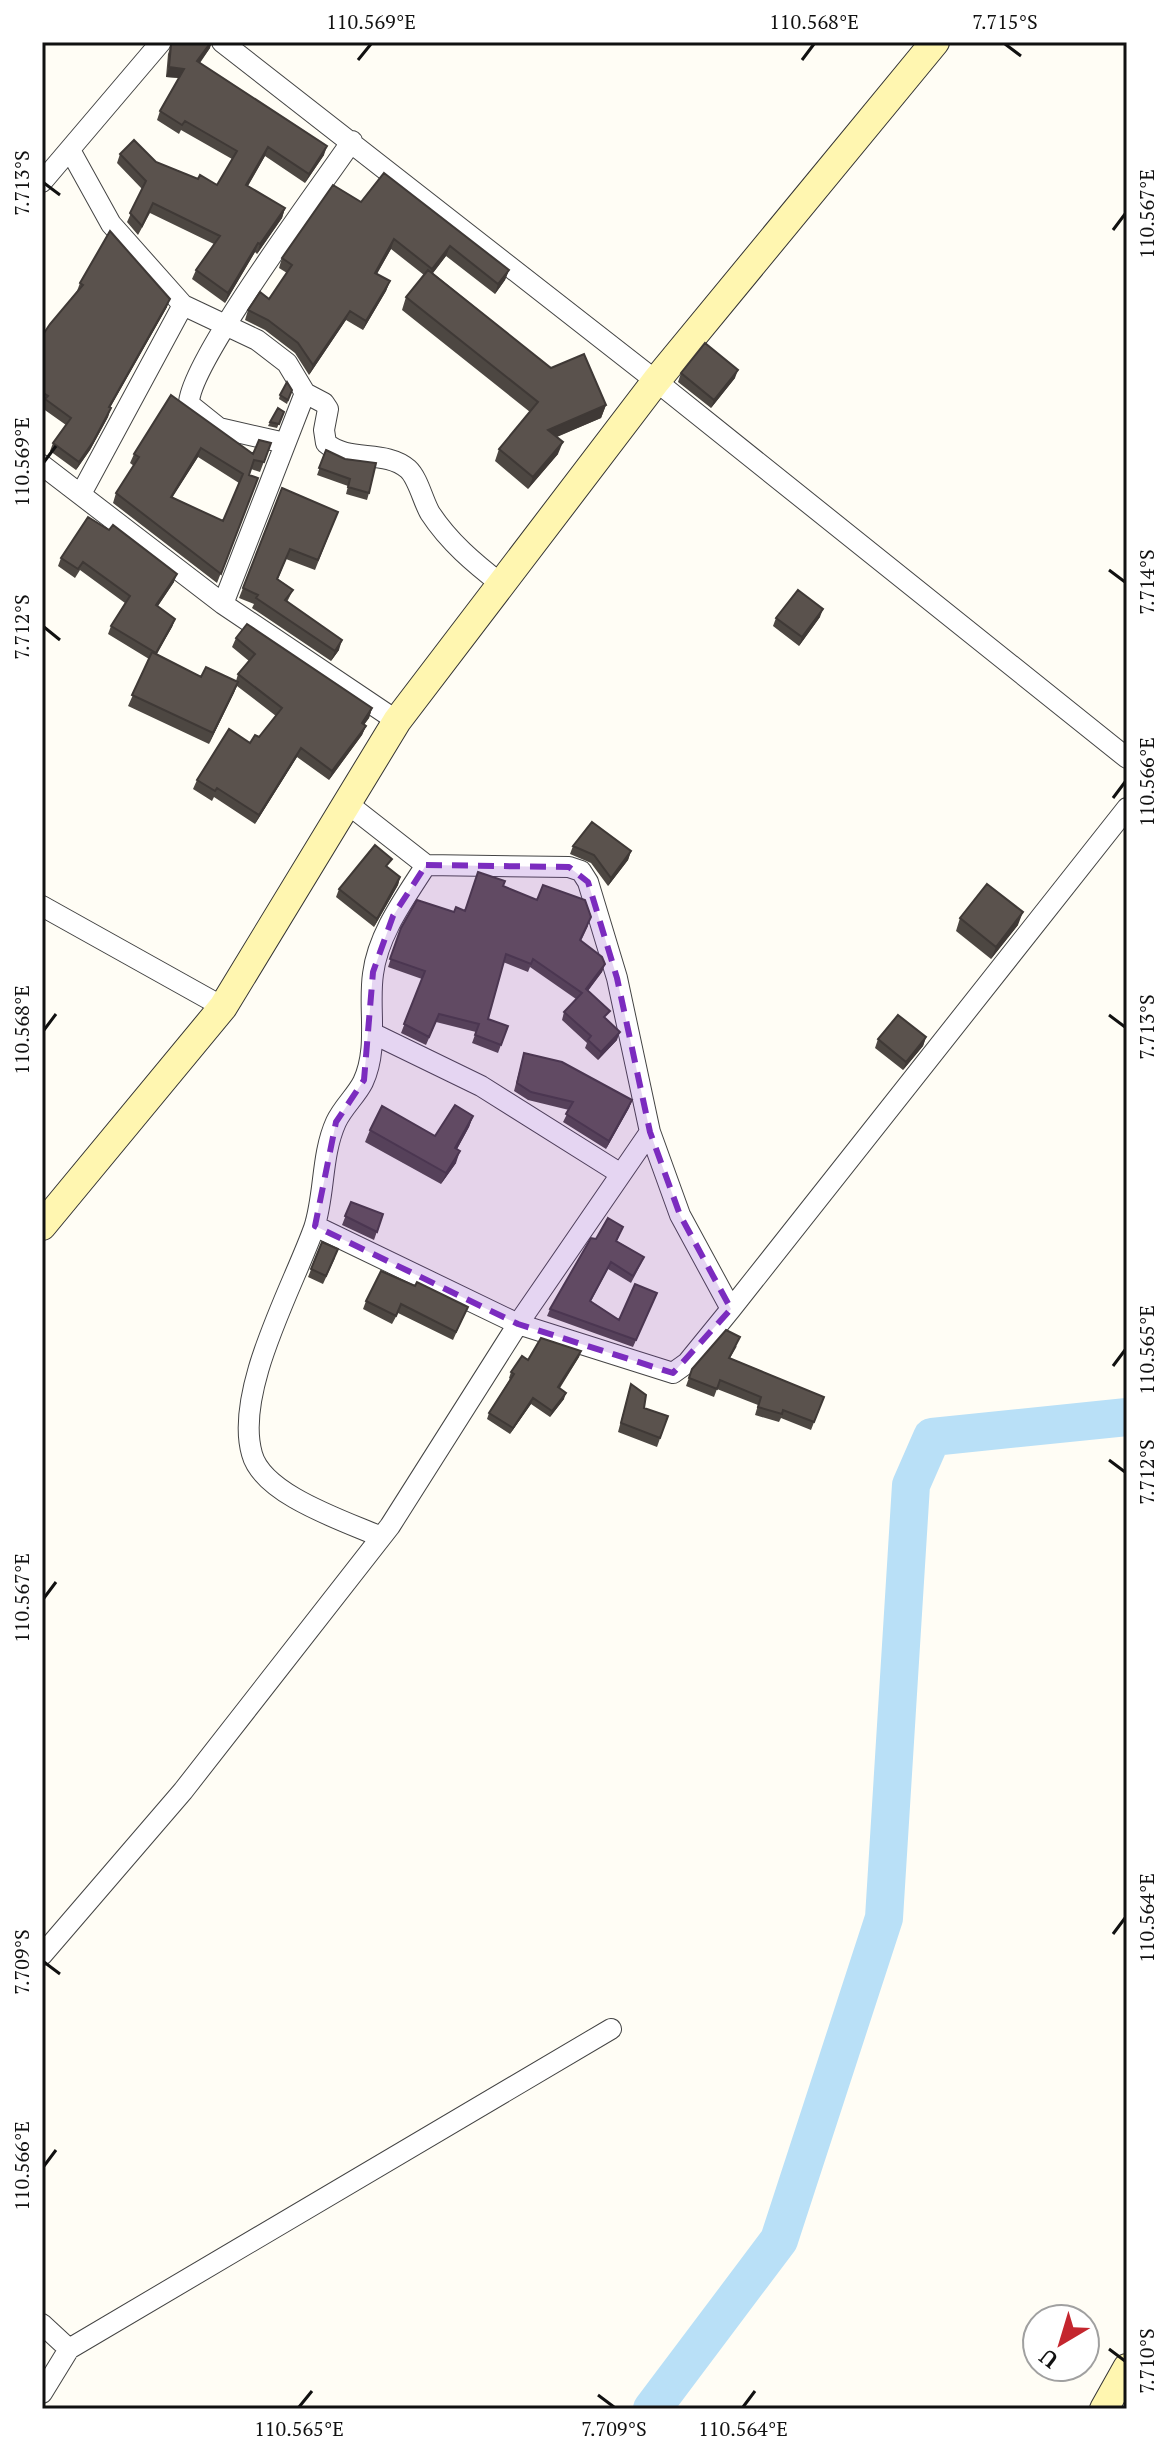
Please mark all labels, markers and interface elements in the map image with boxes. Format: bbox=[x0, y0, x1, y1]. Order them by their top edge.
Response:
text: 110.569°E bbox=[326, 8, 416, 35]
text: 110.568°E bbox=[769, 8, 859, 35]
text: 7.715°S bbox=[972, 8, 1038, 35]
text: 7.713°S bbox=[8, 150, 35, 216]
text: 110.567°E bbox=[1133, 169, 1160, 259]
text: 110.569°E bbox=[8, 417, 35, 507]
text: 7.714°S bbox=[1133, 549, 1160, 615]
text: 7.712°S bbox=[8, 594, 35, 660]
text: 110.566°E bbox=[1133, 737, 1160, 827]
text: 110.568°E bbox=[8, 985, 35, 1075]
text: 7.713°S bbox=[1133, 994, 1160, 1060]
text: 110.565°E bbox=[1133, 1305, 1160, 1395]
text: 7.712°S bbox=[1133, 1439, 1160, 1505]
text: 110.567°E bbox=[8, 1553, 35, 1643]
text: 110.564°E bbox=[1133, 1873, 1160, 1963]
text: 7.709°S bbox=[8, 1929, 35, 1995]
text: 110.566°E bbox=[8, 2121, 35, 2211]
north arrow bbox=[1021, 2303, 1101, 2383]
text: 7.710°S bbox=[1133, 2328, 1160, 2394]
text: U bbox=[1033, 2343, 1064, 2375]
text: 110.565°E bbox=[254, 2415, 344, 2442]
text: 7.709°S bbox=[581, 2415, 647, 2442]
text: 110.564°E bbox=[698, 2415, 788, 2442]

